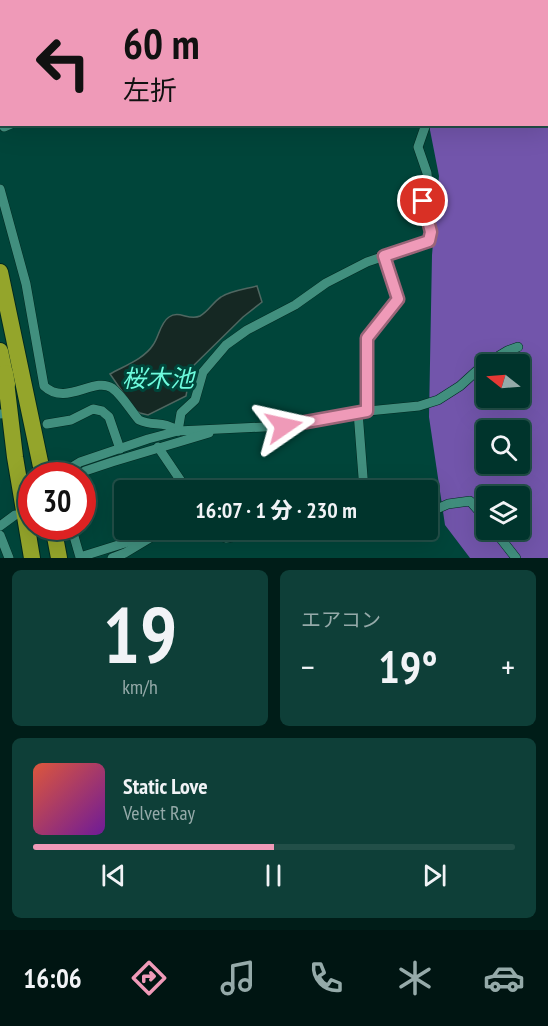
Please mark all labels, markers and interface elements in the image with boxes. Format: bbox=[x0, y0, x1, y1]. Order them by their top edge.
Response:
text: 60 m bbox=[123, 16, 200, 71]
icon: left bbox=[24, 24, 102, 102]
text: 左折 bbox=[123, 73, 177, 107]
pin bbox=[397, 175, 448, 226]
icon: arrive bbox=[406, 184, 439, 217]
north arrow bbox=[476, 354, 530, 408]
map controls bbox=[476, 354, 530, 540]
water label: 桜木池 bbox=[122, 363, 196, 394]
position arrow bbox=[252, 394, 316, 458]
button: search bbox=[476, 420, 530, 474]
speed limit sign: 30 bbox=[18, 462, 96, 540]
button: layers bbox=[476, 486, 530, 540]
text: 16:07 · 1 分 · 230 m bbox=[195, 496, 357, 524]
text: 19 bbox=[103, 584, 177, 685]
text: エアコン bbox=[301, 607, 381, 633]
text: 19° bbox=[378, 637, 438, 695]
text: − bbox=[301, 645, 315, 688]
text: + bbox=[501, 645, 515, 688]
text: km/h bbox=[122, 674, 158, 700]
text: Static Love bbox=[123, 772, 208, 800]
text: Velvet Ray bbox=[123, 800, 195, 826]
icon: previous bbox=[97, 859, 130, 892]
icon: pause bbox=[257, 859, 290, 892]
icon: next bbox=[418, 859, 451, 892]
icon: directions bbox=[128, 957, 170, 999]
icon: music bbox=[217, 957, 259, 999]
icon: phone bbox=[305, 957, 347, 999]
icon: climate bbox=[394, 957, 436, 999]
icon: car bbox=[483, 957, 525, 999]
text: 16:06 bbox=[23, 961, 82, 995]

